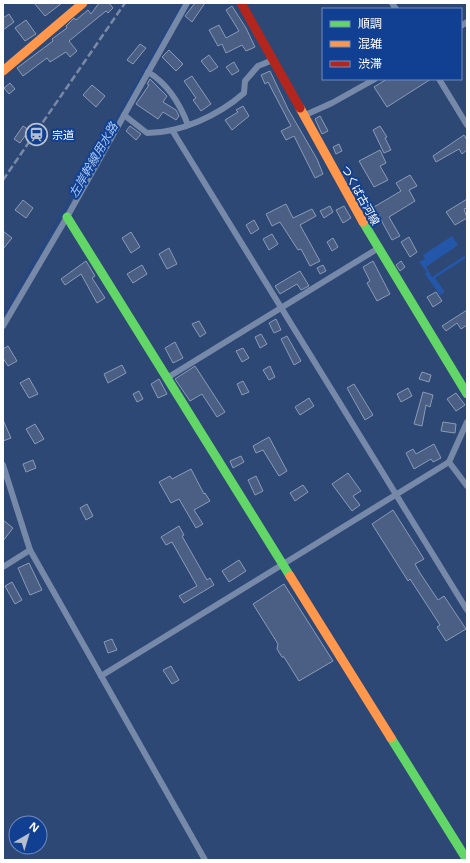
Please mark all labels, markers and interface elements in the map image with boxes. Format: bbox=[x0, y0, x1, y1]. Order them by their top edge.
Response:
legend bbox=[322, 8, 462, 80]
text: 順調 bbox=[358, 15, 382, 32]
text: 混雑 bbox=[358, 35, 382, 52]
text: 渋滞 bbox=[358, 55, 382, 72]
water label: 左岸幹線用水路 bbox=[65, 119, 122, 201]
station icon: 宗道 bbox=[24, 121, 50, 147]
place label: 宗道 bbox=[52, 127, 74, 142]
street label: つくば古河線 bbox=[338, 163, 384, 227]
north arrow bbox=[8, 815, 48, 855]
text: N bbox=[26, 818, 43, 835]

